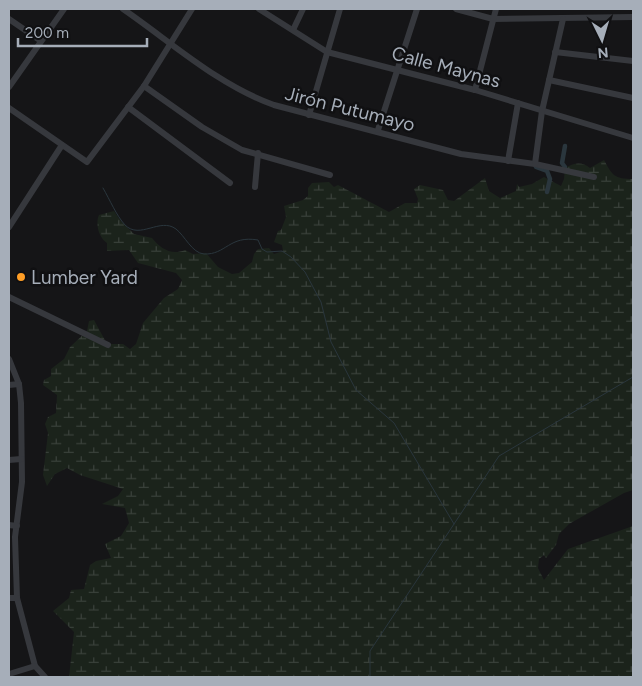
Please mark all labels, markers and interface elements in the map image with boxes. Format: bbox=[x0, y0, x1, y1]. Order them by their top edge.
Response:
scale bar bbox=[18, 15, 146, 47]
north arrow bbox=[577, 15, 627, 65]
text: 200 m bbox=[25, 24, 69, 42]
street label: Calle Maynas bbox=[389, 41, 503, 93]
text: N bbox=[597, 44, 609, 61]
street label: Jirón Putumayo bbox=[283, 82, 417, 136]
place label: Lumber Yard bbox=[31, 266, 138, 289]
marker: Lumber Yard bbox=[15, 271, 27, 283]

